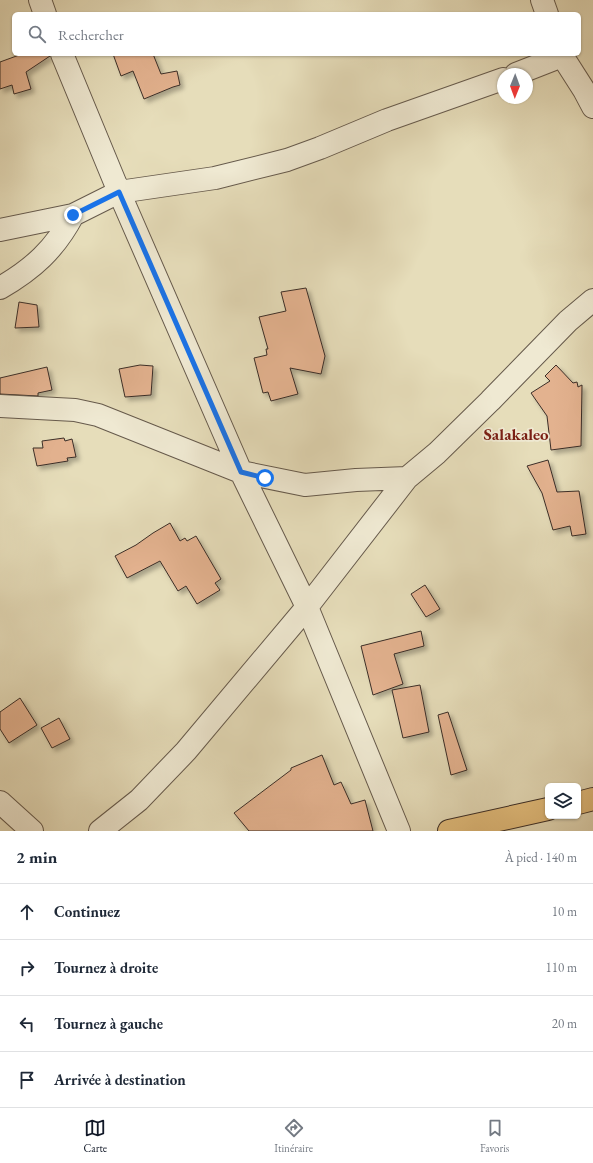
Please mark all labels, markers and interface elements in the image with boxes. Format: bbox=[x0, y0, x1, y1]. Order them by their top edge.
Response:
search box bbox=[12, 12, 581, 56]
icon: search bbox=[26, 23, 48, 45]
text: Rechercher bbox=[58, 25, 124, 44]
north arrow bbox=[497, 68, 533, 104]
route end bbox=[64, 206, 82, 224]
district label: Salakaleo bbox=[483, 423, 549, 445]
route start bbox=[256, 469, 274, 487]
map controls bbox=[545, 783, 581, 819]
button: layers bbox=[545, 783, 581, 819]
text: 2 min bbox=[16, 846, 57, 868]
text: À pied · 140 m bbox=[505, 849, 577, 866]
icon: ahead bbox=[16, 901, 38, 923]
text: Continuez bbox=[54, 902, 120, 921]
text: 10 m bbox=[552, 903, 577, 920]
icon: right bbox=[16, 957, 38, 979]
text: Tournez à droite bbox=[54, 958, 158, 977]
text: 110 m bbox=[546, 959, 577, 976]
icon: left bbox=[16, 1013, 38, 1035]
text: Tournez à gauche bbox=[54, 1014, 163, 1033]
text: 20 m bbox=[552, 1015, 577, 1032]
icon: arrive bbox=[16, 1069, 38, 1091]
text: Arrivée à destination bbox=[54, 1070, 186, 1089]
tab: Carte bbox=[84, 1117, 107, 1155]
tab: Itinéraire bbox=[274, 1117, 313, 1155]
tab: Favoris bbox=[480, 1117, 509, 1155]

